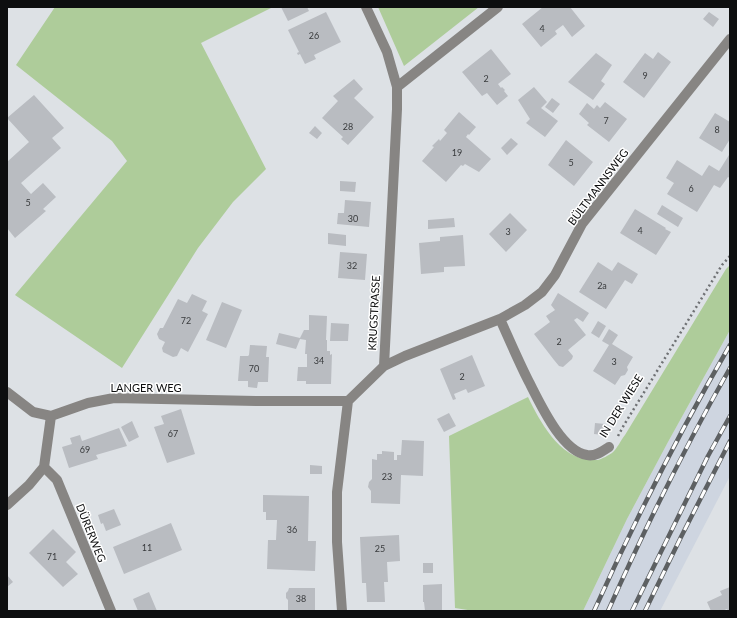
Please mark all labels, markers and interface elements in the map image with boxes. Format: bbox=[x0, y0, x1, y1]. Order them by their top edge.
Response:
house number: 4 bbox=[539, 23, 545, 34]
house number: 26 bbox=[309, 30, 319, 41]
house number: 9 bbox=[642, 70, 648, 81]
house number: 2 bbox=[483, 73, 489, 84]
house number: 7 bbox=[603, 115, 609, 126]
house number: 28 bbox=[343, 121, 353, 132]
house number: 8 bbox=[714, 124, 720, 135]
street label: BÜLTMANNSWEG bbox=[565, 146, 631, 227]
house number: 19 bbox=[452, 147, 462, 158]
house number: 5 bbox=[568, 157, 574, 168]
house number: 6 bbox=[688, 183, 694, 194]
house number: 5 bbox=[25, 197, 31, 208]
house number: 30 bbox=[348, 213, 358, 224]
house number: 4 bbox=[637, 225, 643, 236]
house number: 3 bbox=[505, 226, 511, 237]
house number: 32 bbox=[347, 260, 357, 271]
street label: KRUGSTRASSE bbox=[365, 275, 382, 351]
house number: 2a bbox=[597, 280, 607, 291]
house number: 72 bbox=[181, 315, 191, 326]
house number: 2 bbox=[556, 336, 562, 347]
house number: 34 bbox=[314, 355, 324, 366]
house number: 3 bbox=[611, 356, 617, 367]
house number: 70 bbox=[249, 363, 259, 374]
house number: 2 bbox=[459, 371, 465, 382]
street label: IN DER WIESE bbox=[596, 372, 645, 440]
street label: LANGER WEG bbox=[110, 381, 182, 394]
house number: 67 bbox=[168, 428, 178, 439]
house number: 69 bbox=[80, 444, 90, 455]
house number: 23 bbox=[382, 471, 392, 482]
street label: DÜRERWEG bbox=[74, 502, 109, 564]
house number: 36 bbox=[287, 524, 297, 535]
house number: 11 bbox=[142, 542, 152, 553]
house number: 25 bbox=[375, 543, 385, 554]
house number: 71 bbox=[47, 551, 57, 562]
house number: 38 bbox=[296, 593, 306, 604]

